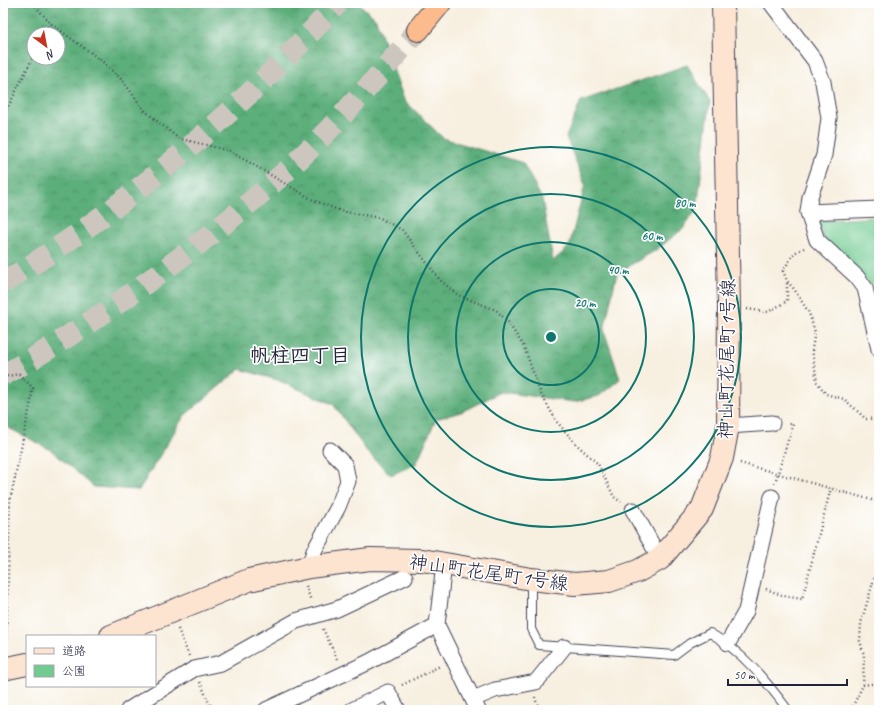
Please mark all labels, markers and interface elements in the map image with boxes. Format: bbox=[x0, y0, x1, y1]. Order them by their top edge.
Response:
north arrow bbox=[26, 26, 66, 66]
text: N bbox=[43, 47, 58, 63]
text: 80 m bbox=[675, 195, 696, 211]
text: 60 m bbox=[642, 228, 664, 244]
text: 40 m bbox=[608, 262, 629, 278]
street label: 神山町花尾町1号線 bbox=[714, 279, 740, 439]
text: 20 m bbox=[575, 295, 596, 311]
centre of rings bbox=[544, 330, 558, 344]
district label: 帆柱四丁目 bbox=[250, 343, 350, 368]
street label: 神山町花尾町1号線 bbox=[408, 550, 570, 596]
legend bbox=[26, 635, 156, 687]
text: 道路 bbox=[62, 643, 86, 659]
scale bar bbox=[728, 661, 847, 687]
text: 公園 bbox=[62, 663, 86, 679]
text: 50 m bbox=[734, 667, 756, 683]

